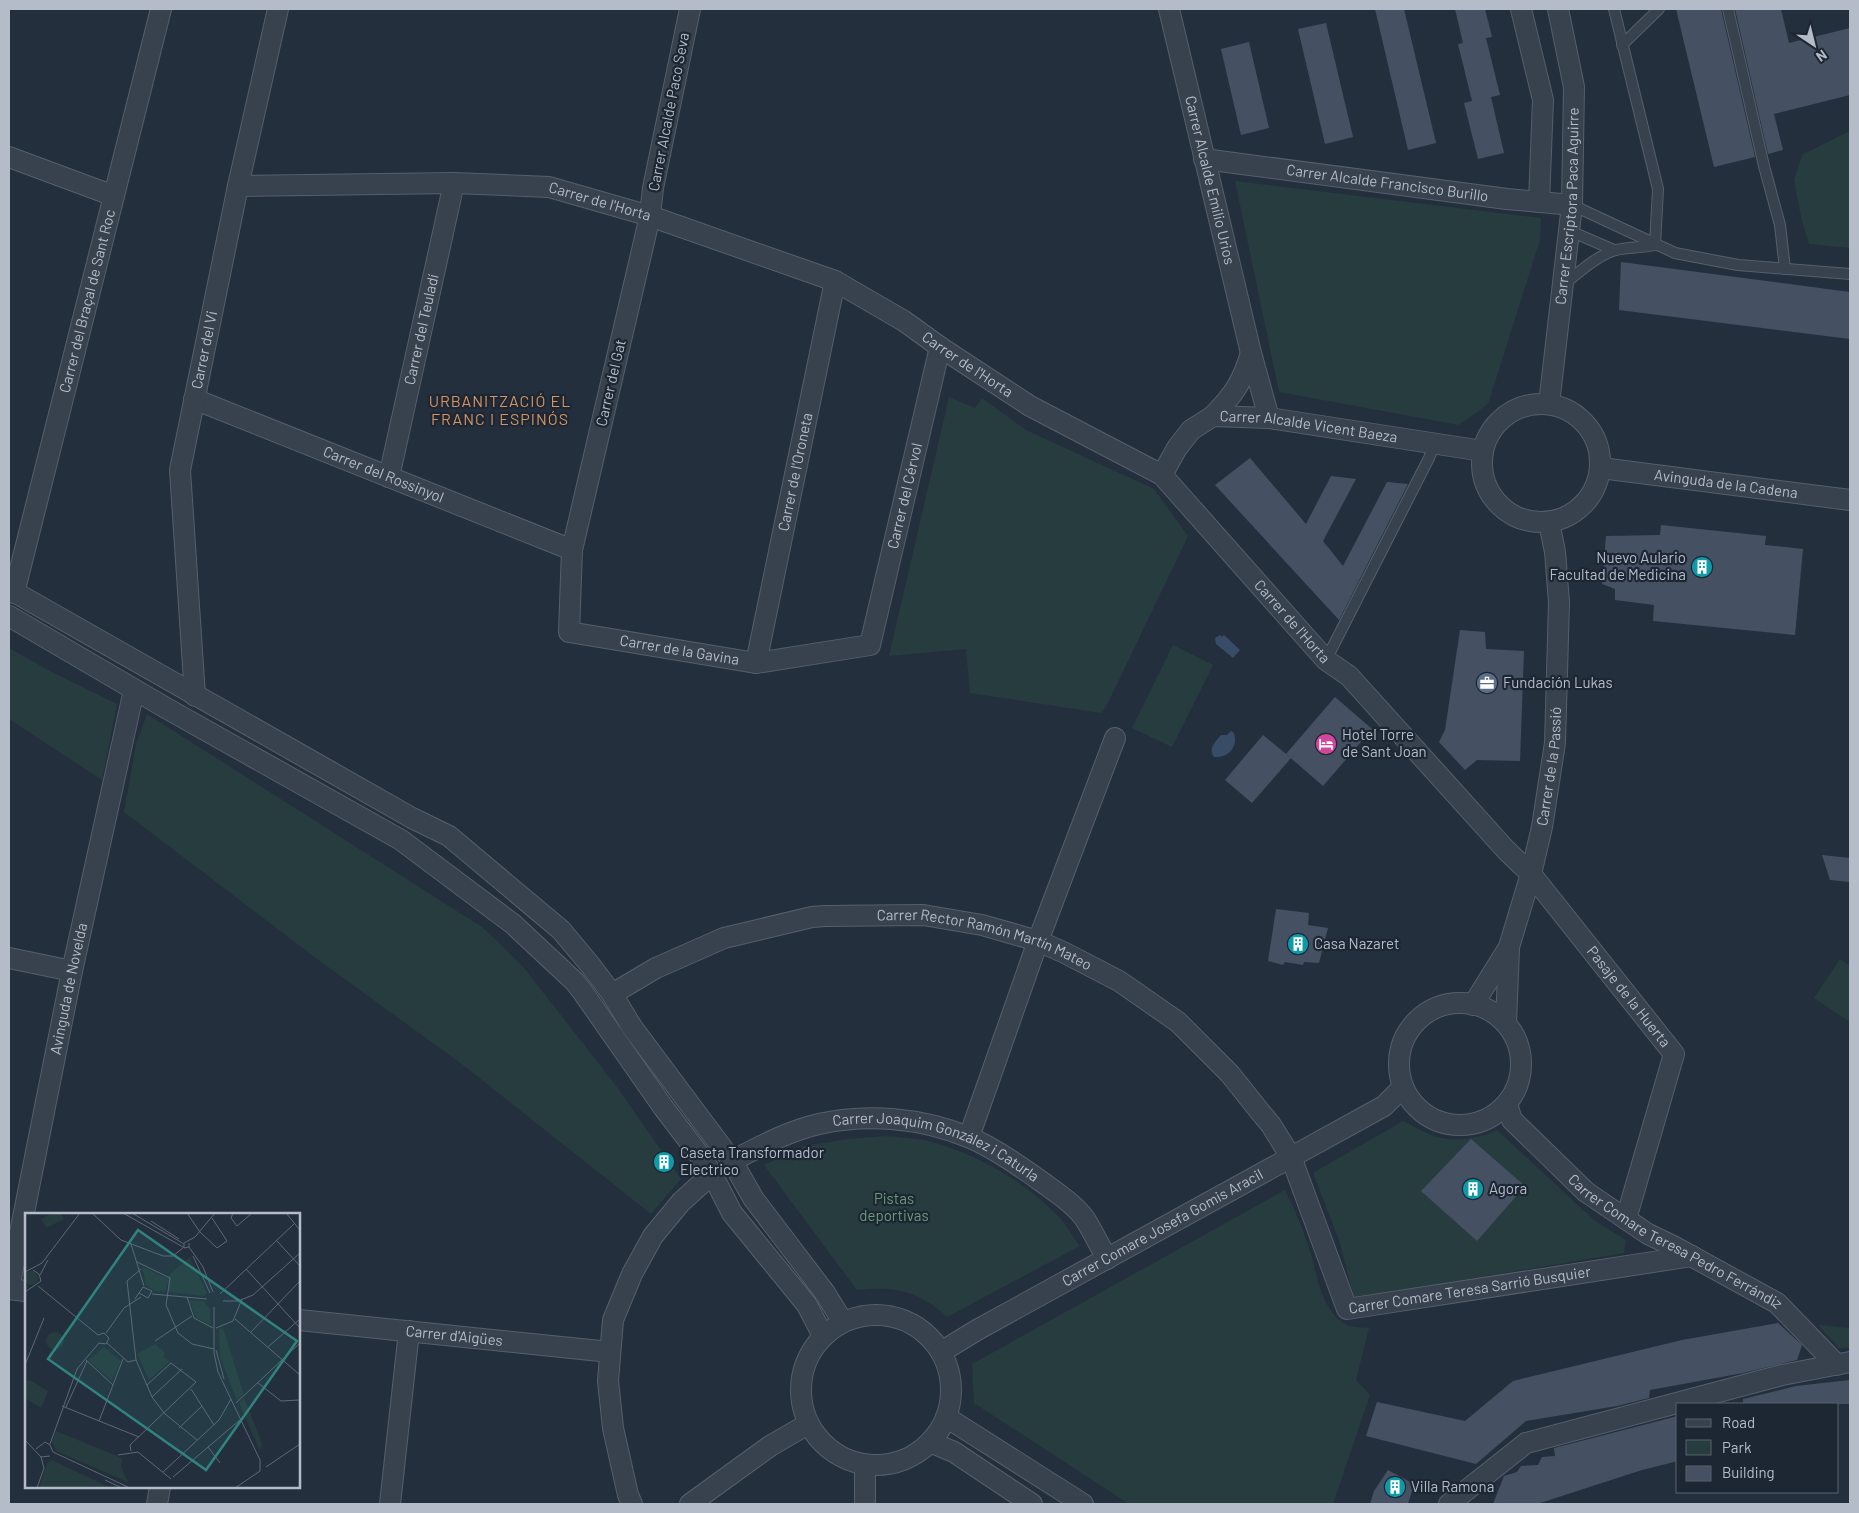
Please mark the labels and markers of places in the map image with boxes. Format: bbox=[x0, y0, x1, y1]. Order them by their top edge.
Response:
place label: Nuevo Aulario Facultad de Medicina bbox=[1549, 548, 1686, 583]
building icon: Nuevo Aulario Facultad de Medicina bbox=[1690, 555, 1714, 579]
office icon: Fundación Lukas bbox=[1475, 671, 1499, 695]
place label: Fundación Lukas bbox=[1503, 673, 1613, 691]
place label: Hotel Torre de Sant Joan bbox=[1342, 725, 1427, 760]
hotel icon: Hotel Torre de Sant Joan bbox=[1314, 732, 1338, 756]
building icon: Casa Nazaret bbox=[1286, 932, 1310, 956]
place label: Casa Nazaret bbox=[1314, 934, 1399, 952]
place label: Caseta Transformador Electrico bbox=[680, 1143, 825, 1178]
building icon: Caseta Transformador Electrico bbox=[652, 1150, 676, 1174]
building icon: Agora bbox=[1461, 1177, 1485, 1201]
place label: Agora bbox=[1489, 1179, 1527, 1197]
building icon: Villa Ramona bbox=[1383, 1475, 1407, 1499]
place label: Villa Ramona bbox=[1411, 1477, 1494, 1495]

